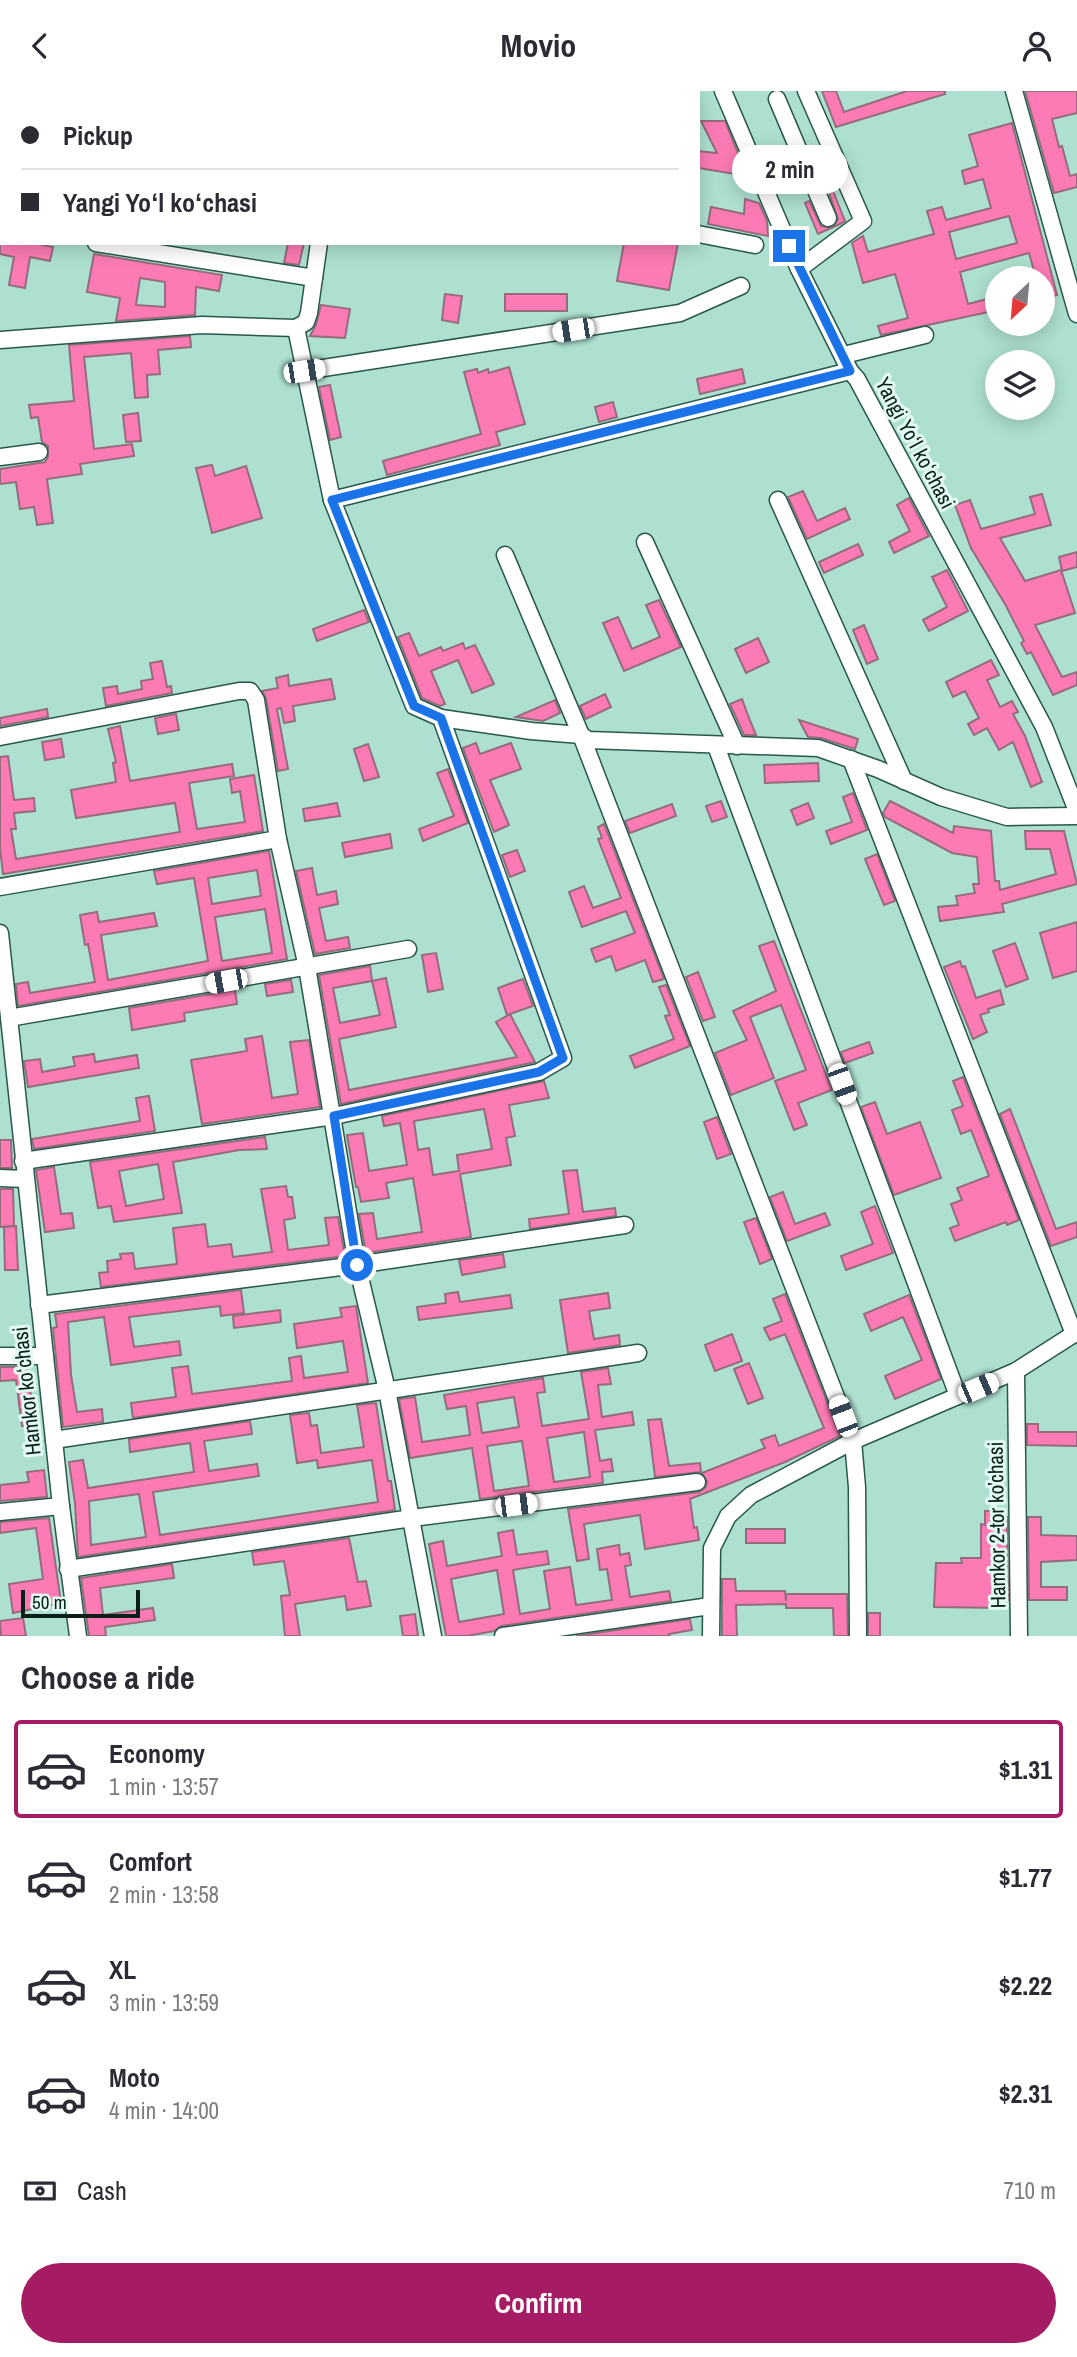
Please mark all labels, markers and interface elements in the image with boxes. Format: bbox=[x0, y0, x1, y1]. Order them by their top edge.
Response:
text: Movio bbox=[501, 24, 576, 67]
icon: back bbox=[21, 27, 59, 65]
icon: person bbox=[1018, 27, 1056, 65]
text: Pickup bbox=[63, 118, 133, 153]
callout: 2 min bbox=[731, 145, 847, 193]
text: 2 min bbox=[765, 154, 815, 185]
text: Yangi Yoʻl koʻchasi bbox=[63, 185, 257, 220]
route end bbox=[773, 230, 805, 262]
north arrow bbox=[985, 266, 1055, 336]
map controls bbox=[985, 266, 1055, 420]
car bbox=[551, 316, 596, 344]
button: layers bbox=[985, 350, 1055, 420]
car bbox=[282, 357, 327, 385]
street label: Yangi Yoʻl koʻchasi bbox=[869, 372, 962, 514]
car bbox=[204, 967, 249, 995]
car bbox=[825, 1061, 860, 1107]
route start bbox=[341, 1249, 373, 1281]
street label: Hamkor koʻchasi bbox=[5, 1325, 48, 1457]
car bbox=[955, 1370, 1002, 1406]
car bbox=[826, 1393, 861, 1439]
street label: Hamkor 2-tor koʼchasi bbox=[981, 1441, 1012, 1609]
car bbox=[494, 1492, 539, 1518]
scale bar bbox=[21, 1587, 140, 1619]
text: 50 m bbox=[32, 1589, 67, 1615]
text: Choose a ride bbox=[21, 1656, 195, 1699]
text: Economy bbox=[109, 1736, 205, 1771]
icon: car bbox=[25, 1738, 88, 1801]
text: $1.31 bbox=[999, 1752, 1052, 1787]
text: 1 min · 13:57 bbox=[109, 1771, 219, 1802]
text: Comfort bbox=[109, 1844, 192, 1879]
icon: car bbox=[25, 1846, 88, 1909]
text: $1.77 bbox=[999, 1860, 1052, 1895]
text: 2 min · 13:58 bbox=[109, 1879, 219, 1910]
text: XL bbox=[109, 1952, 136, 1987]
icon: car bbox=[25, 1954, 88, 2017]
text: $2.22 bbox=[999, 1968, 1052, 2003]
text: 3 min · 13:59 bbox=[109, 1987, 219, 2018]
text: Moto bbox=[109, 2060, 160, 2095]
icon: car bbox=[25, 2062, 88, 2125]
text: $2.31 bbox=[999, 2076, 1052, 2111]
text: 4 min · 14:00 bbox=[109, 2095, 219, 2126]
icon: cash bbox=[21, 2172, 59, 2210]
text: Cash bbox=[77, 2173, 127, 2208]
text: 710 m bbox=[1004, 2175, 1056, 2206]
button: Confirm bbox=[21, 2263, 1056, 2343]

